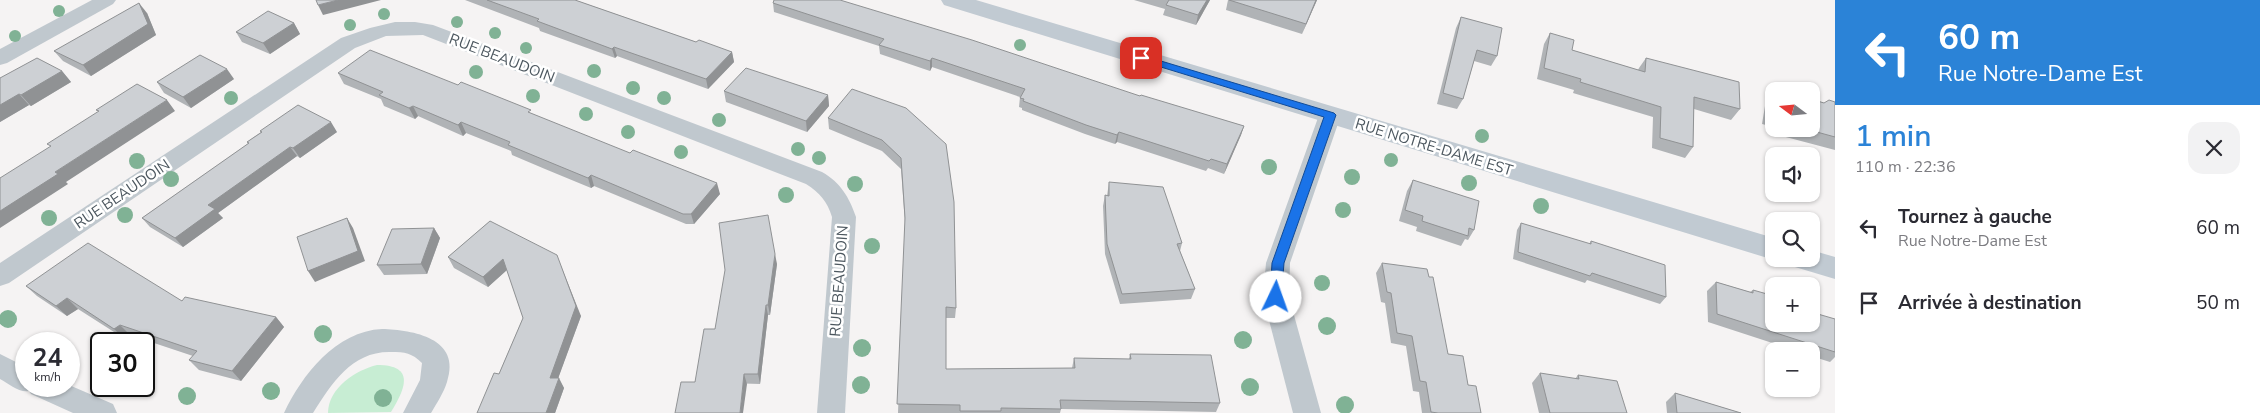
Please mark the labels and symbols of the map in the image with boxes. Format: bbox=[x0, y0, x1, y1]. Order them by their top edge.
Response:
street label: RUE BEAUDOIN bbox=[446, 29, 558, 87]
pin bbox=[1120, 37, 1162, 79]
north arrow bbox=[1765, 82, 1820, 138]
street label: RUE NOTRE-DAME EST bbox=[1353, 114, 1515, 180]
street label: RUE BEAUDOIN bbox=[70, 155, 174, 233]
street label: RUE BEAUDOIN bbox=[825, 225, 853, 337]
position arrow bbox=[1249, 270, 1301, 322]
speed limit sign: 30 bbox=[90, 332, 155, 397]

